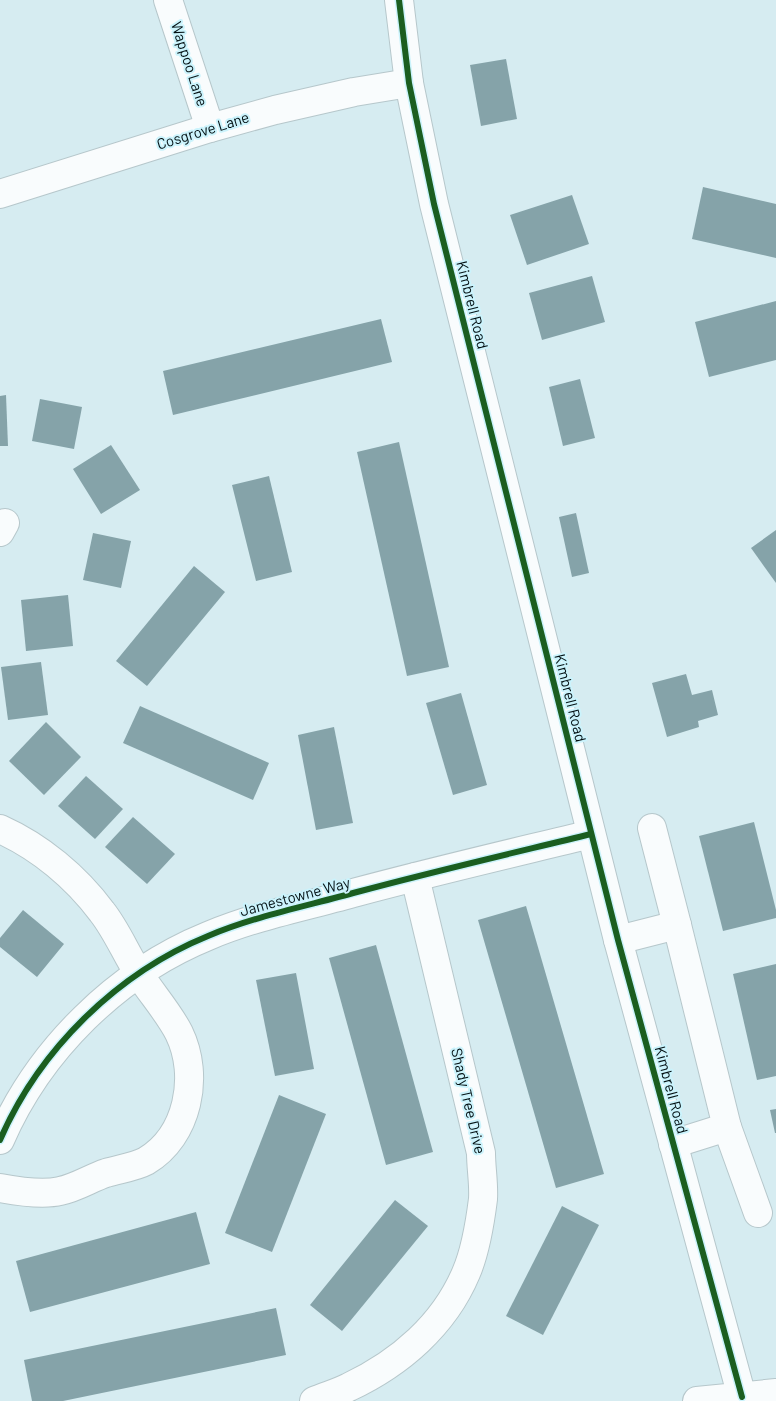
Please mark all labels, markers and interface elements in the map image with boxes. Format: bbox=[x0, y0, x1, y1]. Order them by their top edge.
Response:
street label: Wappoo Lane bbox=[168, 19, 212, 108]
street label: Cosgrove Lane bbox=[154, 107, 251, 153]
street label: Kimbrell Road bbox=[453, 259, 493, 351]
street label: Kimbrell Road bbox=[551, 652, 591, 744]
street label: Jamestowne Way bbox=[238, 873, 352, 919]
street label: Kimbrell Road bbox=[652, 1044, 692, 1136]
street label: Shady Tree Drive bbox=[448, 1046, 490, 1155]

